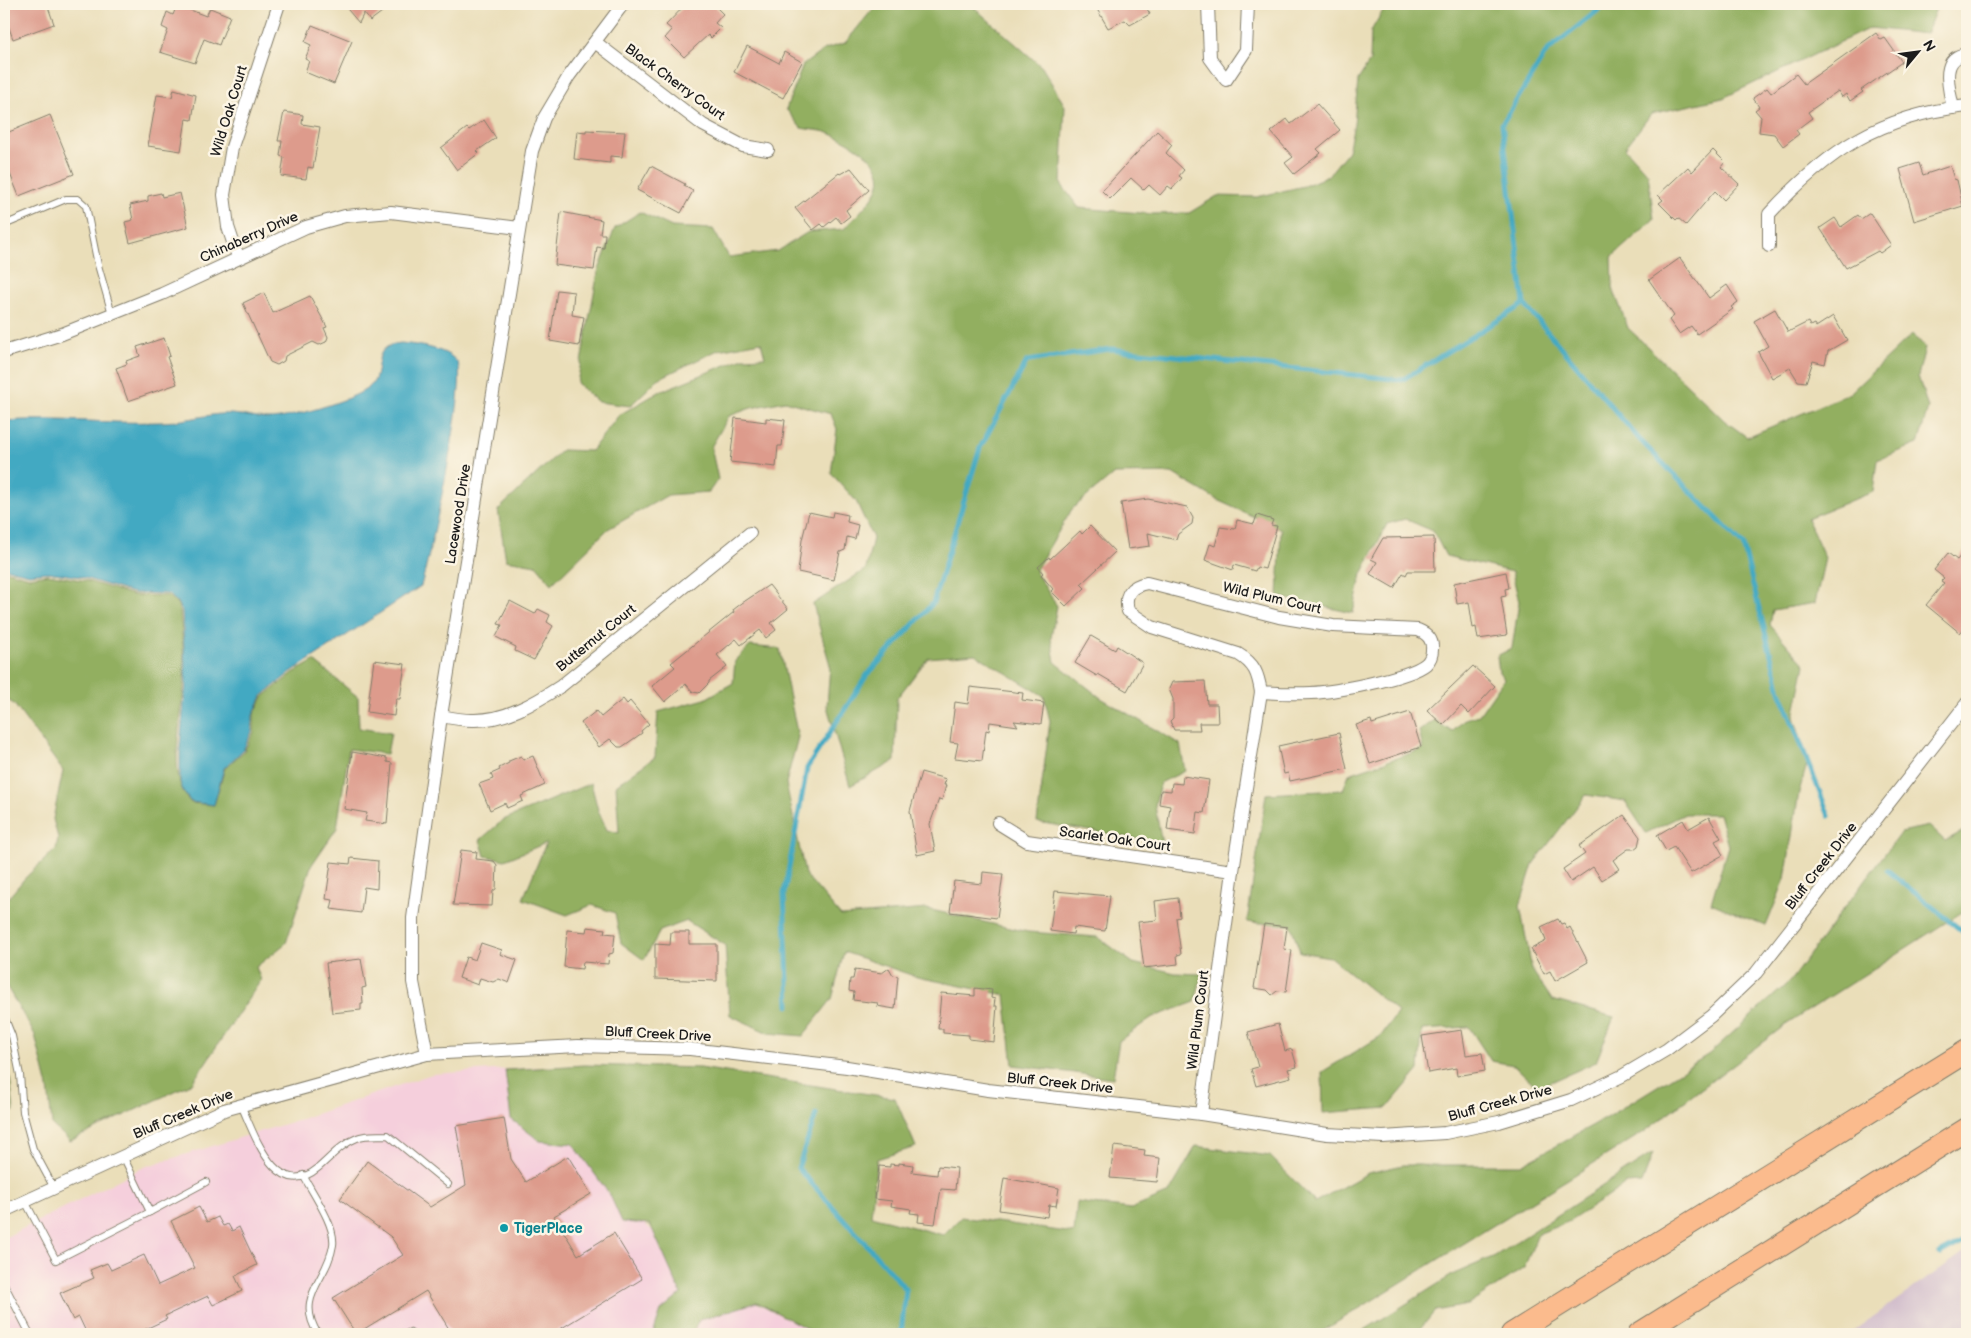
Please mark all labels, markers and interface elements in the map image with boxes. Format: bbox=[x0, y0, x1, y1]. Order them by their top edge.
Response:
north arrow bbox=[1894, 28, 1944, 78]
text: N bbox=[1919, 37, 1939, 55]
street label: Black Cherry Court bbox=[622, 40, 729, 124]
street label: Wild Oak Court bbox=[207, 63, 251, 159]
street label: Chinaberry Drive bbox=[197, 208, 301, 266]
street label: Lacewood Drive bbox=[442, 463, 474, 565]
street label: Wild Plum Court bbox=[1221, 578, 1323, 618]
street label: Butternut Court bbox=[553, 600, 640, 675]
street label: Bluff Creek Drive bbox=[1781, 819, 1861, 913]
street label: Scarlet Oak Court bbox=[1058, 823, 1173, 855]
street label: Wild Plum Court bbox=[1183, 968, 1213, 1071]
street label: Bluff Creek Drive bbox=[604, 1023, 712, 1045]
street label: Bluff Creek Drive bbox=[1006, 1069, 1114, 1097]
street label: Bluff Creek Drive bbox=[1446, 1081, 1554, 1125]
street label: Bluff Creek Drive bbox=[131, 1085, 235, 1143]
place label: TigerPlace bbox=[514, 1220, 583, 1237]
marker: TigerPlace bbox=[498, 1222, 510, 1234]

